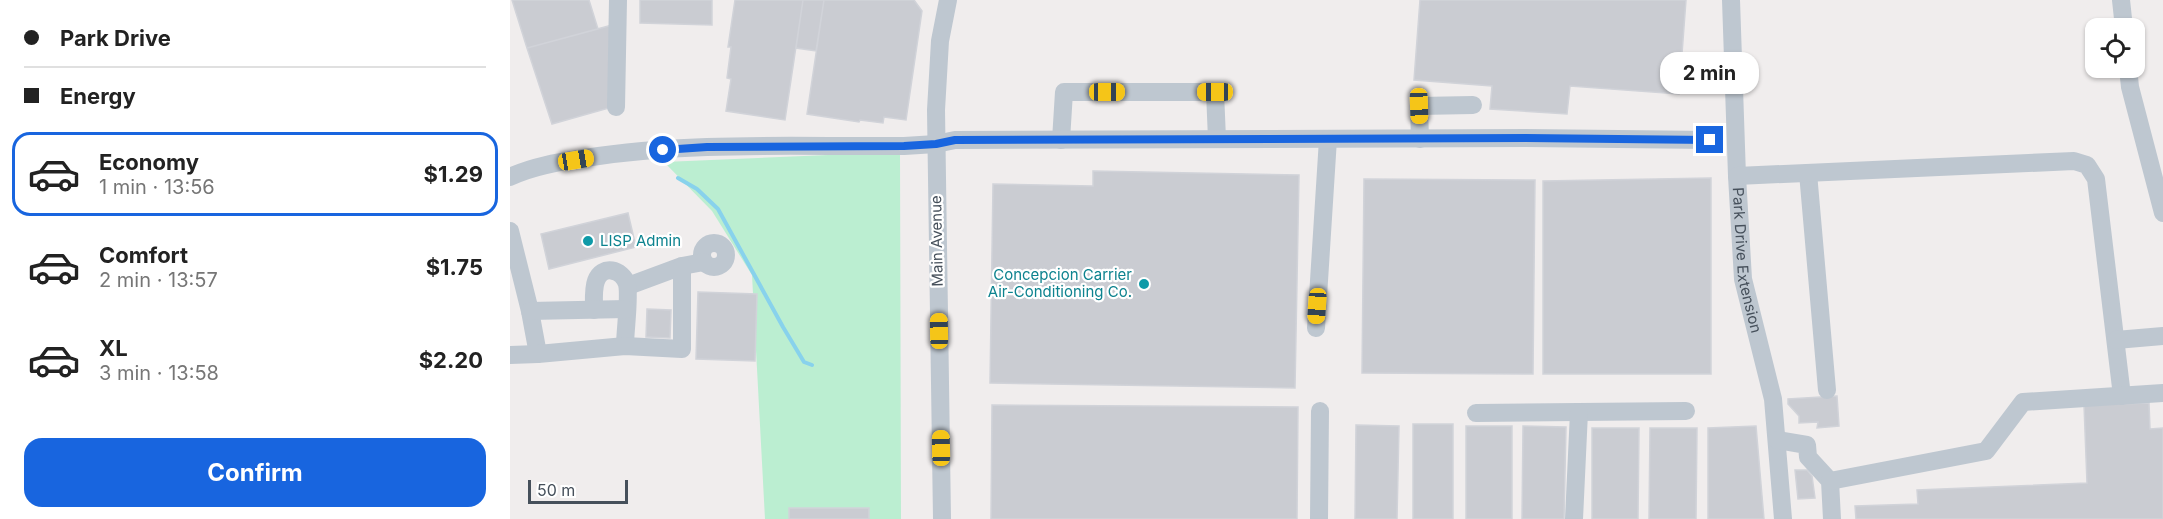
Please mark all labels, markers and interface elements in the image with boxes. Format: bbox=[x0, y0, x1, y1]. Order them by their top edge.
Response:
map controls bbox=[2085, 18, 2145, 78]
button: locate bbox=[2085, 18, 2145, 78]
text: Park Drive bbox=[60, 25, 171, 51]
callout: 2 min bbox=[1660, 53, 1760, 95]
text: 2 min bbox=[1683, 61, 1736, 85]
text: Energy bbox=[60, 83, 136, 109]
car bbox=[1089, 83, 1125, 101]
car bbox=[1197, 83, 1233, 101]
car bbox=[1409, 88, 1429, 124]
route end bbox=[1696, 126, 1723, 153]
route start bbox=[649, 136, 676, 163]
icon: car bbox=[27, 147, 81, 201]
car bbox=[557, 148, 595, 172]
text: Economy bbox=[99, 149, 199, 175]
text: $1.29 bbox=[424, 161, 483, 187]
text: 1 min · 13:56 bbox=[99, 175, 215, 199]
street label: Park Drive Extension bbox=[1729, 187, 1766, 335]
street label: Main Avenue bbox=[926, 195, 947, 287]
place label: LISP Admin bbox=[600, 231, 681, 250]
marker: LISP Admin bbox=[581, 234, 595, 248]
icon: car bbox=[27, 240, 81, 294]
text: Comfort bbox=[99, 242, 188, 268]
text: $1.75 bbox=[426, 254, 483, 280]
place label: Concepcion Carrier Air-Conditioning Co. bbox=[988, 265, 1132, 301]
text: 2 min · 13:57 bbox=[99, 268, 218, 292]
marker: Concepcion Carrier Air-Conditioning Co. bbox=[1137, 277, 1151, 291]
car bbox=[1307, 287, 1327, 325]
car bbox=[930, 313, 948, 349]
icon: car bbox=[27, 333, 81, 387]
text: XL bbox=[99, 335, 128, 361]
text: $2.20 bbox=[419, 347, 483, 373]
text: 3 min · 13:58 bbox=[99, 361, 219, 385]
car bbox=[932, 430, 950, 466]
button: Confirm bbox=[24, 438, 486, 507]
scale bar bbox=[528, 477, 628, 504]
text: 50 m bbox=[537, 480, 575, 500]

